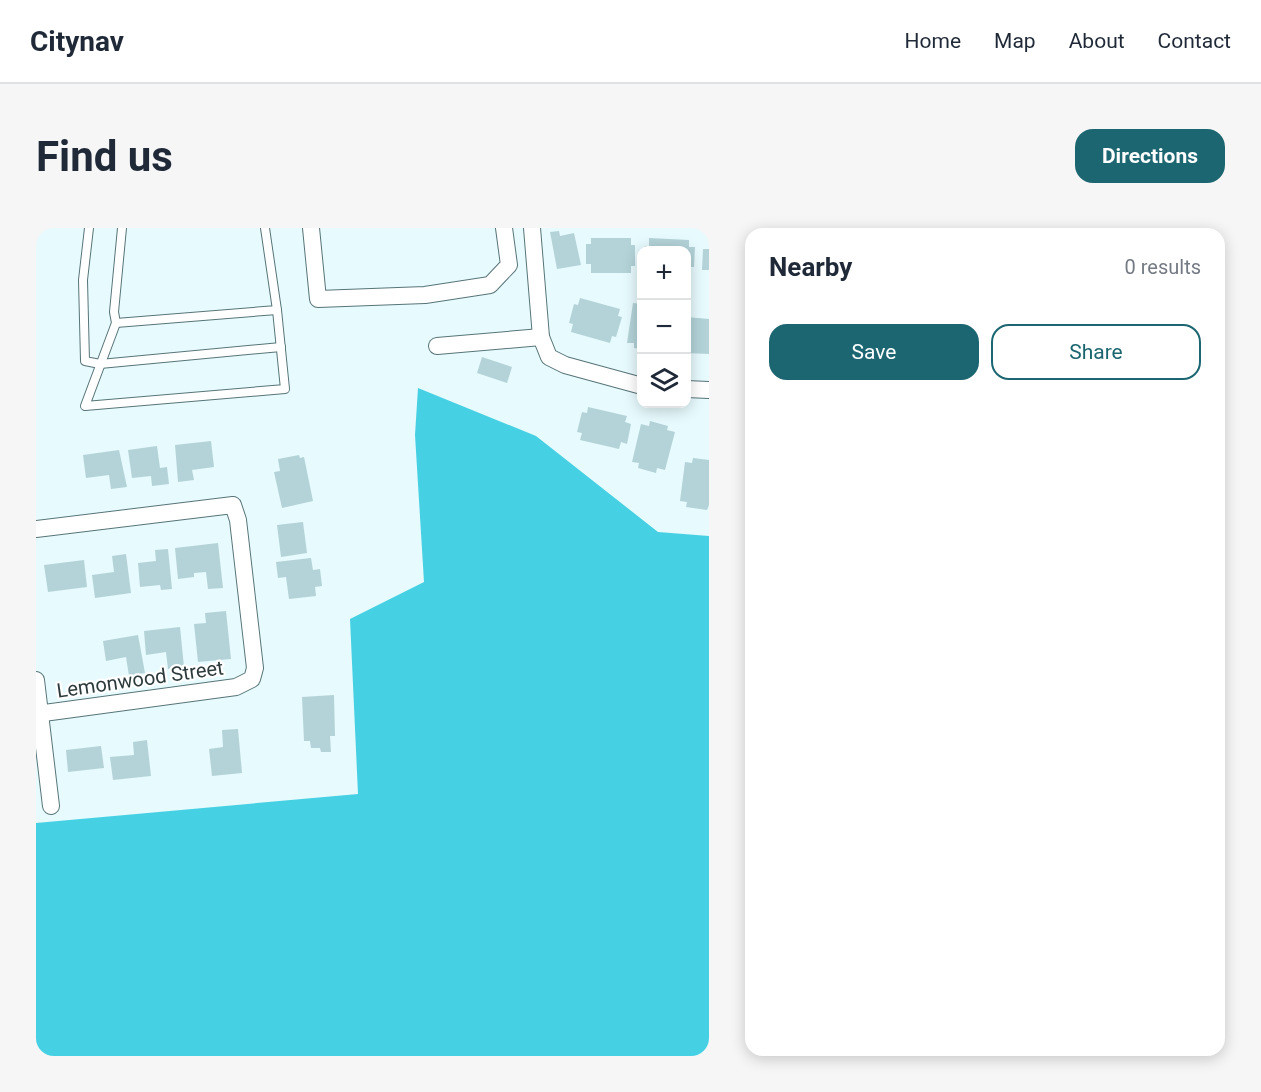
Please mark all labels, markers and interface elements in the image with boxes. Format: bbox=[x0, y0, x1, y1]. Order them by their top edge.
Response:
text: Citynav bbox=[30, 25, 124, 58]
text: Home bbox=[905, 29, 961, 53]
text: Map bbox=[994, 29, 1036, 53]
text: About bbox=[1069, 29, 1125, 53]
text: Contact bbox=[1158, 29, 1231, 53]
button: Directions bbox=[1075, 129, 1225, 183]
text: Find us bbox=[36, 132, 173, 181]
map controls bbox=[637, 246, 691, 408]
button: + bbox=[637, 246, 691, 300]
text: Nearby bbox=[769, 252, 852, 282]
text: 0 results bbox=[1125, 255, 1201, 279]
button: − bbox=[637, 300, 691, 354]
button: Save bbox=[769, 324, 979, 380]
button: Share bbox=[991, 324, 1201, 380]
button: layers bbox=[637, 354, 691, 408]
street label: Lemonwood Street bbox=[55, 655, 225, 703]

